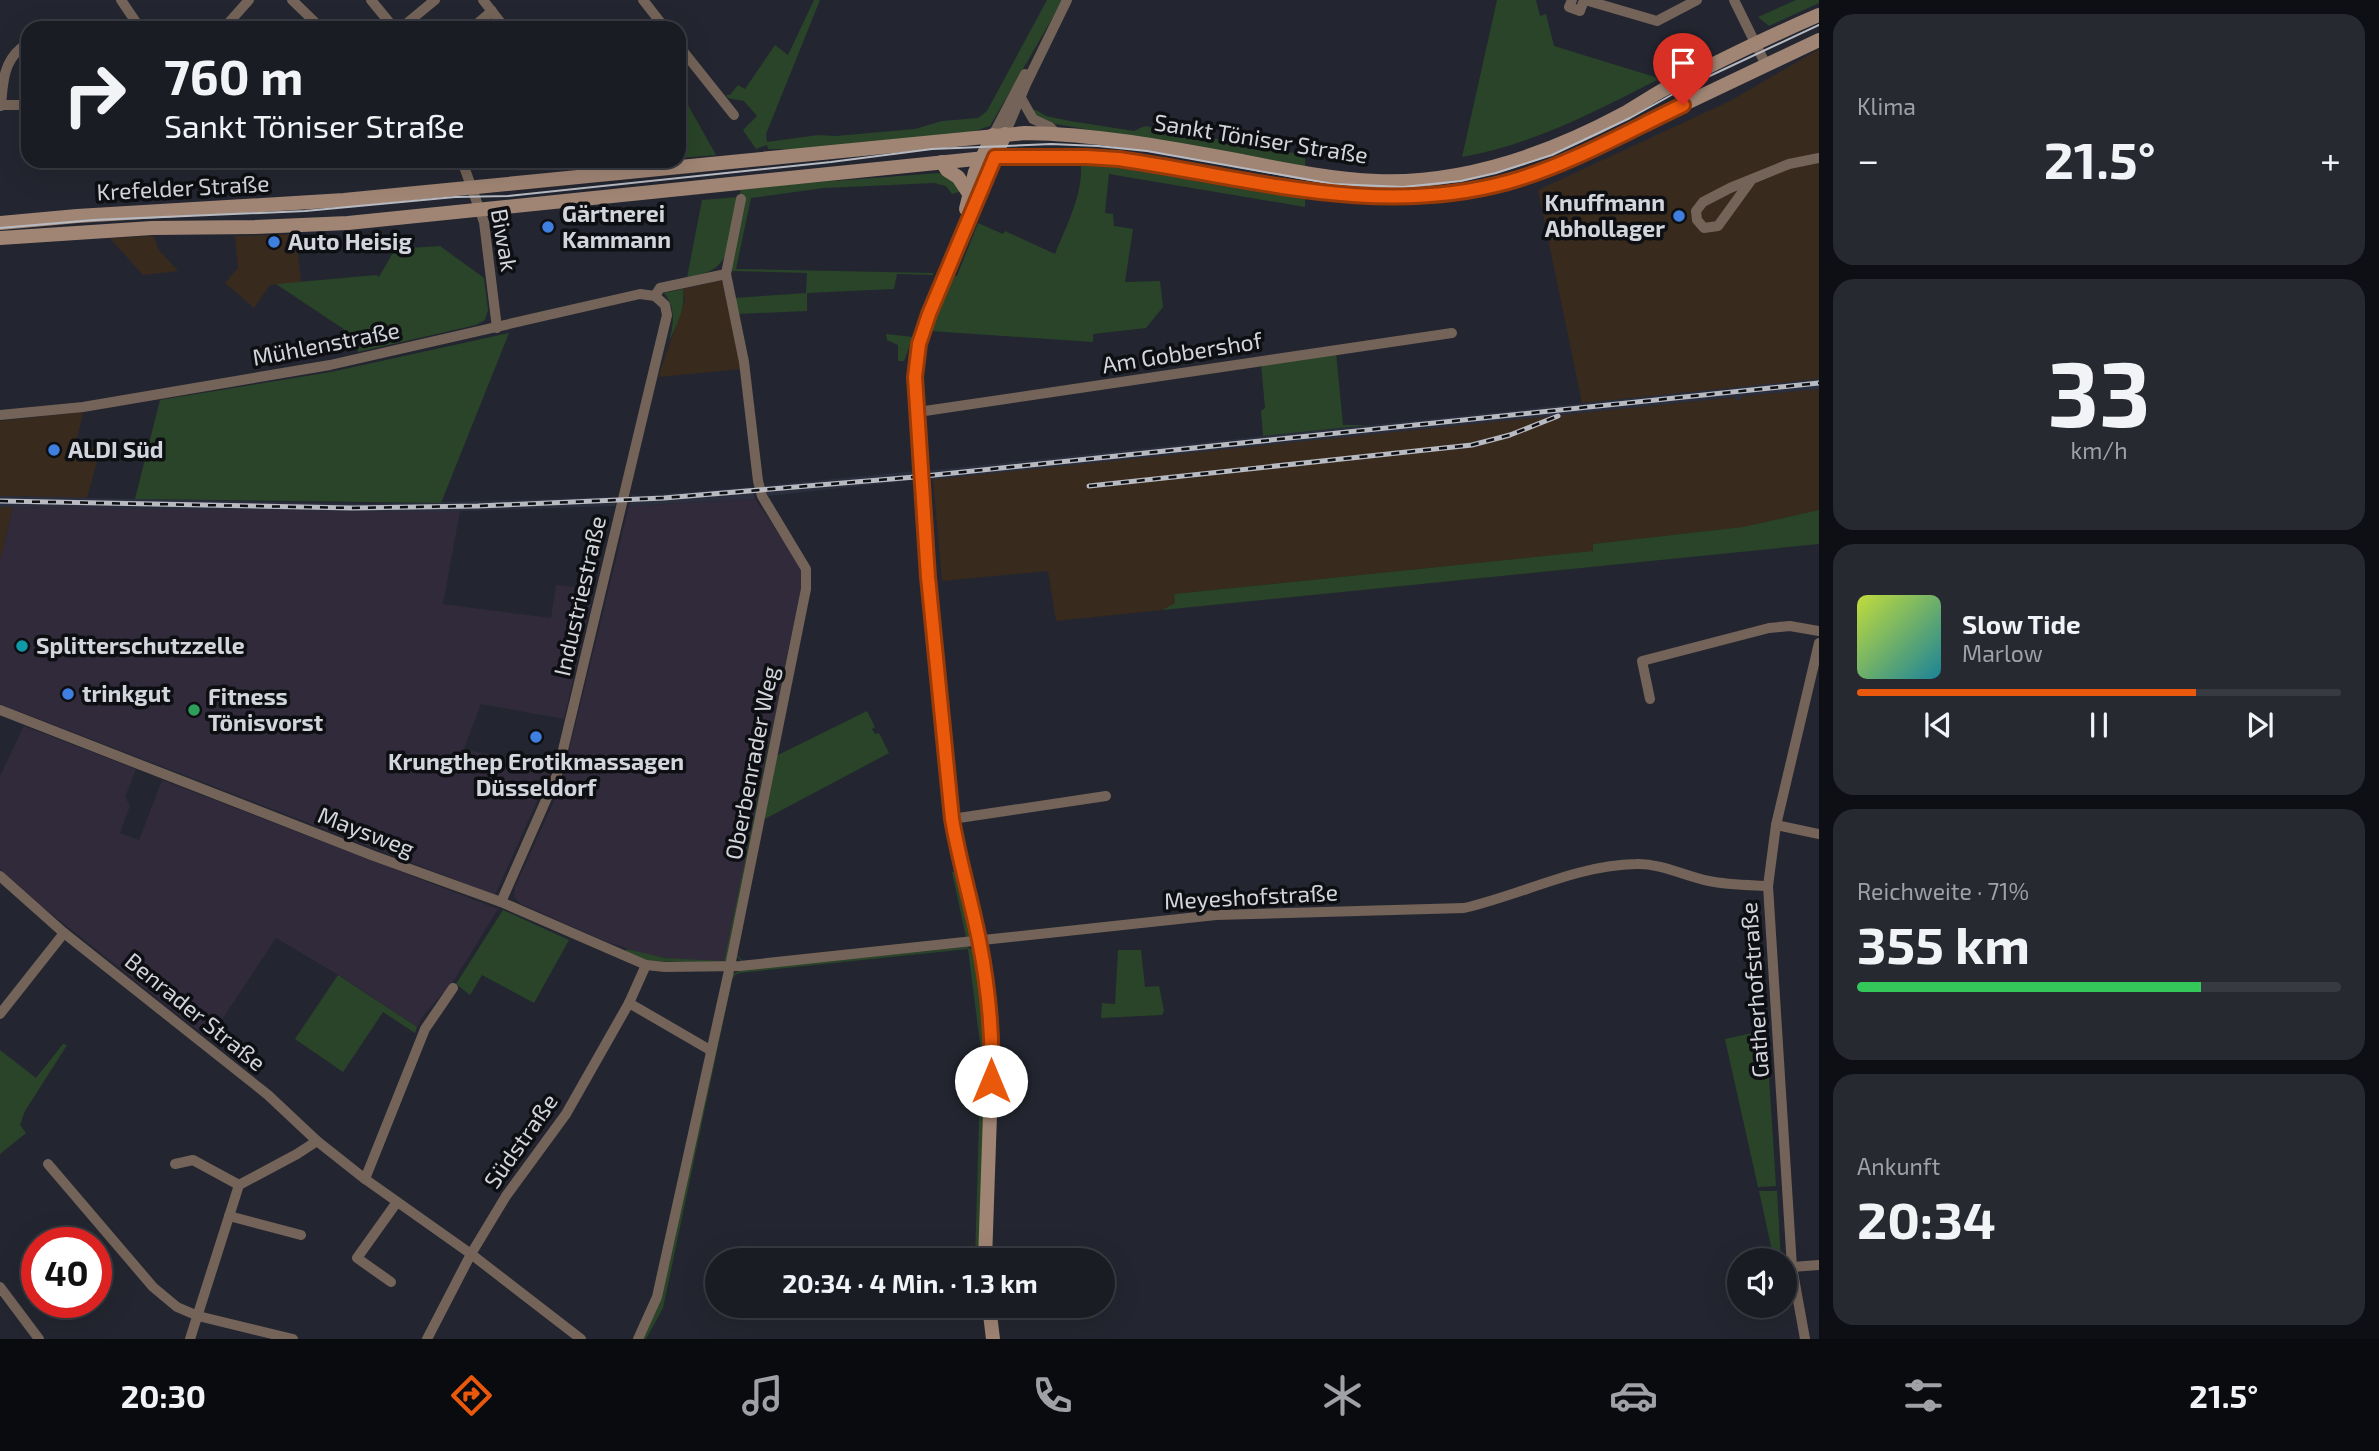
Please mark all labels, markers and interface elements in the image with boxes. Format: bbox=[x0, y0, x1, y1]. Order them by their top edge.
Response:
pin bbox=[1653, 33, 1713, 105]
icon: arrive bbox=[1664, 44, 1702, 82]
text: 760 m bbox=[164, 46, 303, 105]
icon: right bbox=[49, 49, 140, 140]
text: Klima bbox=[1857, 92, 1916, 120]
text: Sankt Töniser Straße bbox=[164, 106, 465, 144]
street label: Sankt Töniser Straße bbox=[1152, 107, 1370, 169]
text: 21.5° bbox=[2044, 127, 2156, 189]
text: − bbox=[1857, 136, 1879, 182]
text: + bbox=[2320, 136, 2341, 182]
street label: Krefelder Straße bbox=[96, 168, 270, 206]
place label: Knuffmann Abhollager bbox=[1545, 188, 1665, 242]
place label: Gärtnerei Kammann bbox=[562, 199, 671, 253]
street label: Biwak bbox=[486, 206, 524, 274]
marker: Knuffmann Abhollager bbox=[1671, 208, 1687, 224]
marker: Gärtnerei Kammann bbox=[540, 219, 556, 235]
place label: Auto Heisig bbox=[288, 227, 412, 255]
marker: Auto Heisig bbox=[266, 234, 282, 250]
street label: Mühlenstraße bbox=[250, 315, 402, 371]
street label: Am Gobbershof bbox=[1100, 325, 1265, 378]
text: 33 bbox=[2047, 336, 2151, 445]
place label: ALDI Süd bbox=[68, 435, 164, 463]
text: km/h bbox=[2070, 436, 2128, 464]
marker: ALDI Süd bbox=[46, 442, 62, 458]
street label: Industriestraße bbox=[547, 513, 611, 679]
text: Slow Tide bbox=[1962, 608, 2081, 639]
place label: Splitterschutzzelle bbox=[36, 631, 245, 659]
marker: Splitterschutzzelle bbox=[14, 638, 30, 654]
text: Marlow bbox=[1962, 639, 2043, 667]
street label: Oberbenrader Weg bbox=[719, 664, 784, 862]
place label: trinkgut bbox=[82, 679, 171, 707]
place label: Fitness Tönisvorst bbox=[208, 682, 323, 736]
marker: trinkgut bbox=[60, 686, 76, 702]
marker: Fitness Tönisvorst bbox=[186, 702, 202, 718]
icon: previous bbox=[1919, 706, 1957, 744]
icon: pause bbox=[2080, 706, 2118, 744]
icon: next bbox=[2241, 706, 2279, 744]
marker: Krungthep Erotikmassagen Düsseldorf bbox=[528, 729, 544, 745]
place label: Krungthep Erotikmassagen Düsseldorf bbox=[388, 747, 684, 801]
street label: Maysweg bbox=[314, 800, 419, 862]
street label: Meyeshofstraße bbox=[1163, 877, 1338, 915]
text: Reichweite · 71% bbox=[1857, 877, 2029, 905]
street label: Gatherhofstraße bbox=[1734, 901, 1774, 1079]
text: 355 km bbox=[1857, 912, 2030, 974]
street label: Benrader Straße bbox=[120, 946, 271, 1076]
position arrow bbox=[954, 1044, 1028, 1118]
street label: Südstraße bbox=[477, 1088, 563, 1193]
text: Ankunft bbox=[1857, 1152, 1940, 1180]
text: 20:34 bbox=[1857, 1187, 1996, 1249]
speed limit sign: 40 bbox=[21, 1227, 112, 1318]
map controls bbox=[1727, 1248, 1797, 1318]
button: sound bbox=[1727, 1248, 1797, 1318]
text: 20:34 · 4 Min. · 1.3 km bbox=[782, 1267, 1038, 1298]
icon: directions bbox=[447, 1371, 496, 1420]
icon: music bbox=[738, 1371, 787, 1420]
icon: phone bbox=[1028, 1371, 1077, 1420]
icon: climate bbox=[1318, 1371, 1367, 1420]
icon: car bbox=[1609, 1371, 1658, 1420]
icon: filters bbox=[1899, 1371, 1948, 1420]
text: 20:30 bbox=[121, 1376, 206, 1414]
text: 21.5° bbox=[2189, 1376, 2258, 1414]

